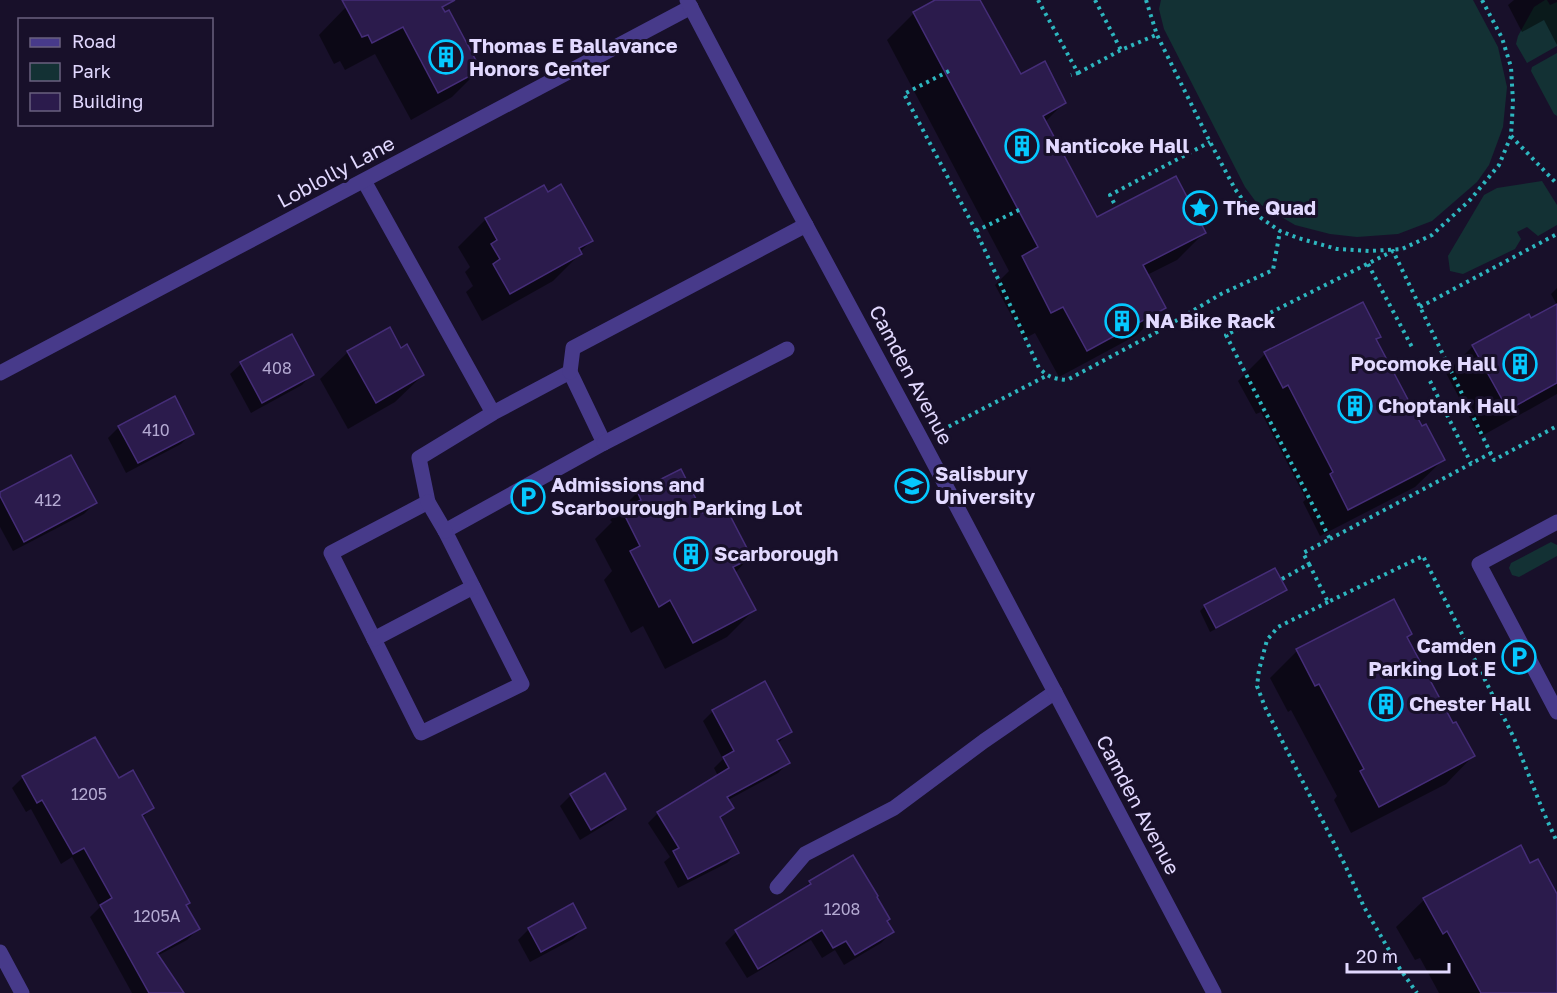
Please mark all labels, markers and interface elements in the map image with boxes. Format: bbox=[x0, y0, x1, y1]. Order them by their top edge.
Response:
legend bbox=[18, 18, 213, 126]
text: Road bbox=[72, 30, 116, 52]
place label: Thomas E Ballavance Honors Center bbox=[469, 33, 678, 80]
building icon: Thomas E Ballavance Honors Center bbox=[428, 39, 464, 75]
text: Park bbox=[72, 60, 111, 82]
text: Building bbox=[72, 90, 143, 112]
building icon: Nanticoke Hall bbox=[1004, 128, 1040, 164]
street label: Loblolly Lane bbox=[273, 130, 398, 212]
place label: Nanticoke Hall bbox=[1045, 133, 1189, 157]
place icon: The Quad bbox=[1182, 190, 1218, 226]
place label: The Quad bbox=[1223, 195, 1316, 219]
street label: Camden Avenue bbox=[865, 301, 959, 448]
building icon: NA Bike Rack bbox=[1104, 303, 1140, 339]
place label: NA Bike Rack bbox=[1145, 308, 1276, 332]
building icon: Pocomoke Hall bbox=[1502, 346, 1538, 382]
place label: Pocomoke Hall bbox=[1351, 351, 1497, 375]
house number: 408 bbox=[262, 358, 292, 378]
building icon: Choptank Hall bbox=[1337, 388, 1373, 424]
place label: Choptank Hall bbox=[1378, 393, 1517, 417]
house number: 410 bbox=[142, 420, 170, 440]
place label: Salisbury University bbox=[935, 461, 1035, 508]
school or university icon: Salisbury University bbox=[894, 468, 930, 504]
place label: Admissions and Scarbourough Parking Lot bbox=[551, 472, 803, 519]
parking icon: Admissions and Scarbourough Parking Lot bbox=[510, 479, 546, 515]
house number: 412 bbox=[35, 490, 61, 510]
building icon: Scarborough bbox=[673, 536, 709, 572]
place label: Scarborough bbox=[714, 541, 838, 565]
place label: Camden Parking Lot E bbox=[1368, 633, 1496, 680]
parking icon: Camden Parking Lot E bbox=[1501, 639, 1537, 675]
building icon: Chester Hall bbox=[1368, 686, 1404, 722]
place label: Chester Hall bbox=[1409, 691, 1531, 715]
street label: Camden Avenue bbox=[1092, 731, 1186, 878]
house number: 1205 bbox=[71, 784, 107, 804]
house number: 1208 bbox=[824, 899, 860, 919]
house number: 1205A bbox=[134, 906, 181, 926]
scale bar bbox=[1347, 936, 1449, 974]
text: 20 m bbox=[1356, 945, 1398, 967]

